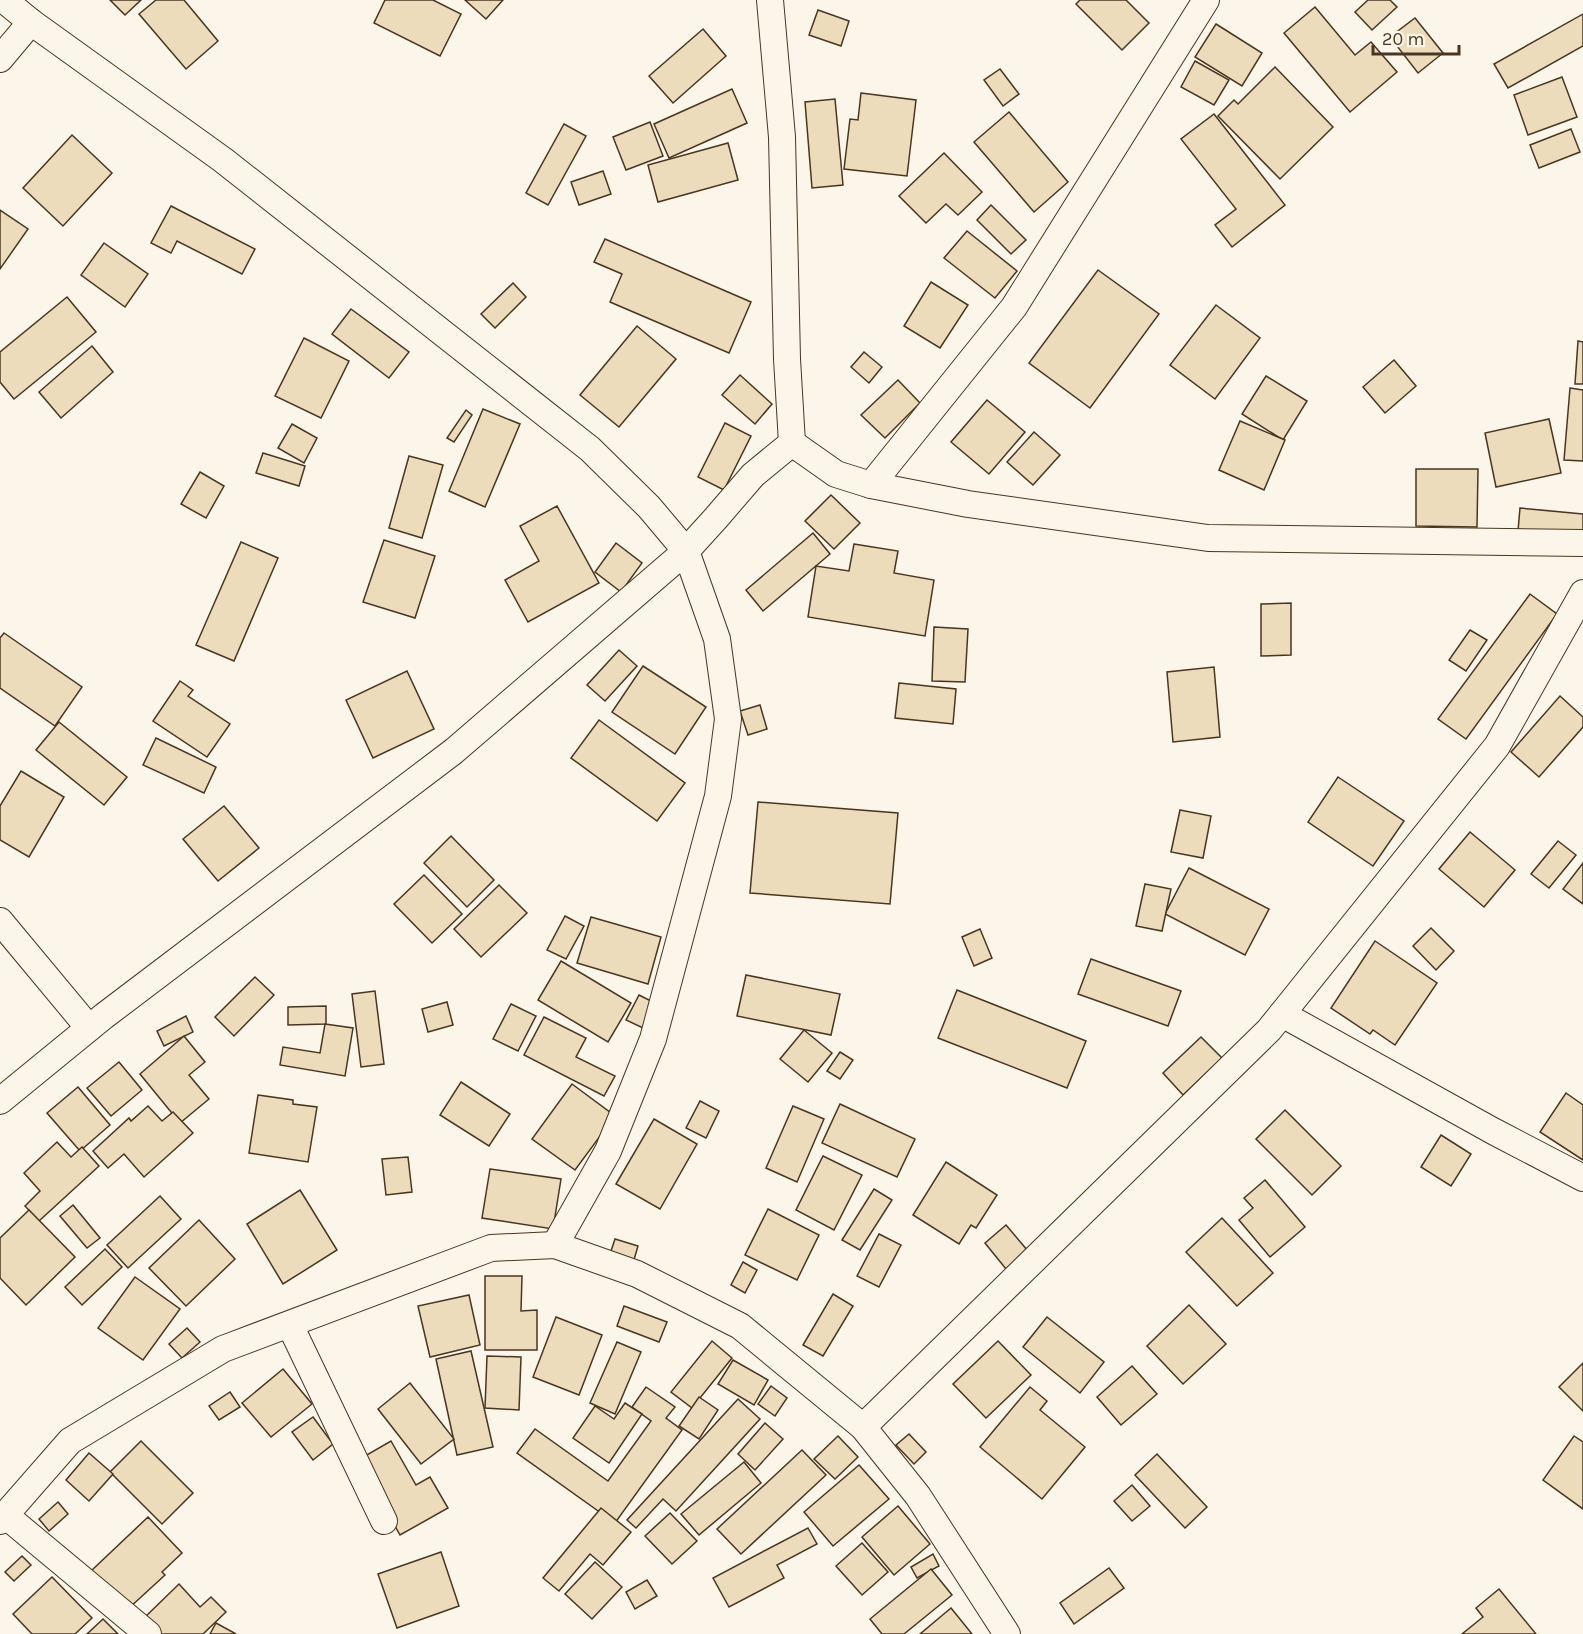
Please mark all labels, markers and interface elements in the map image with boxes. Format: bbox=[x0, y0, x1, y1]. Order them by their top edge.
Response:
scale bar bbox=[1373, 18, 1458, 56]
text: 20 m bbox=[1382, 28, 1424, 50]

